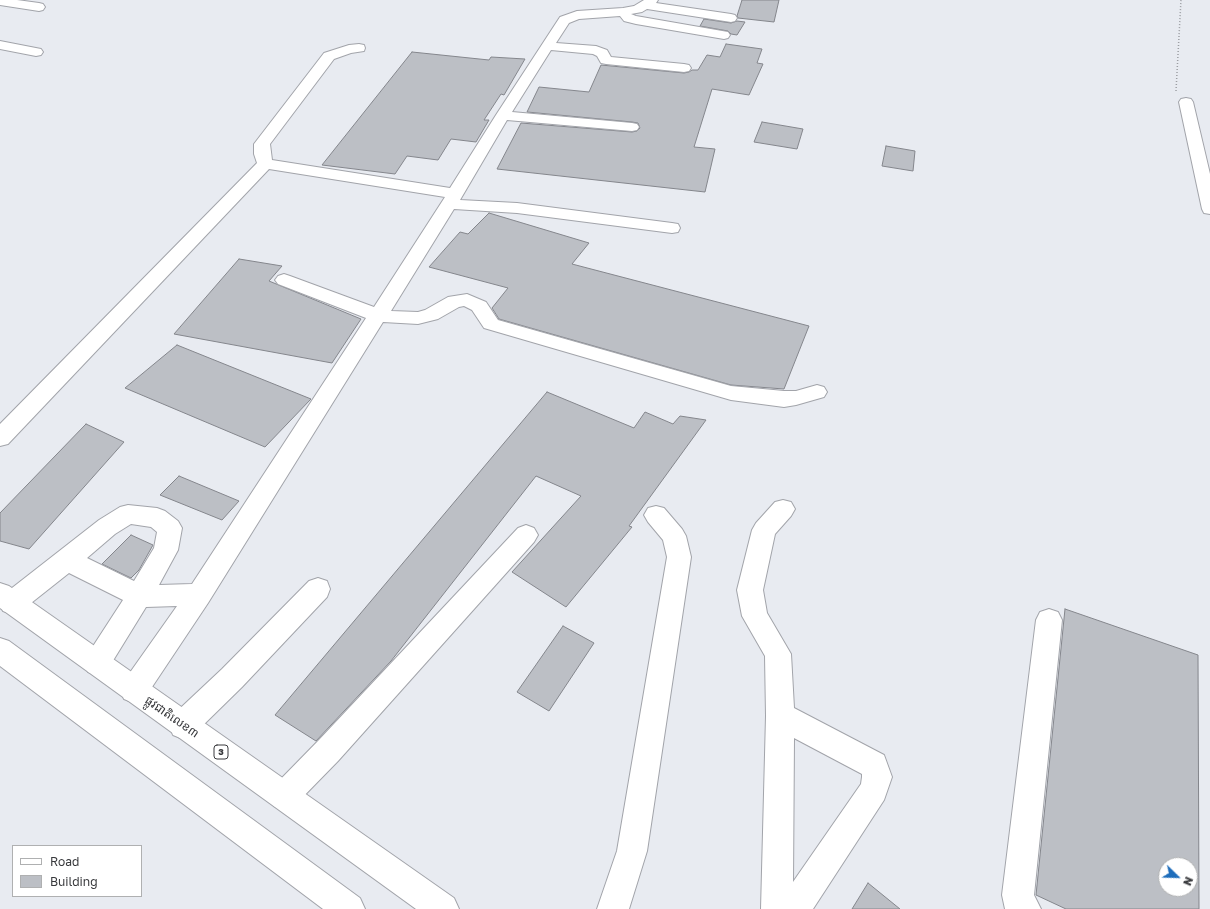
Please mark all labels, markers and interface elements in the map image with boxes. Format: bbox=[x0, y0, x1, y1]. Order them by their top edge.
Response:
street label: ផ្លូវជាតិលេខ៣ bbox=[142, 693, 202, 741]
road number: 3 bbox=[214, 745, 228, 759]
legend bbox=[12, 845, 142, 897]
text: Road bbox=[50, 854, 79, 869]
north arrow bbox=[1158, 857, 1198, 897]
text: Building bbox=[50, 874, 98, 889]
text: N bbox=[1181, 875, 1196, 888]

